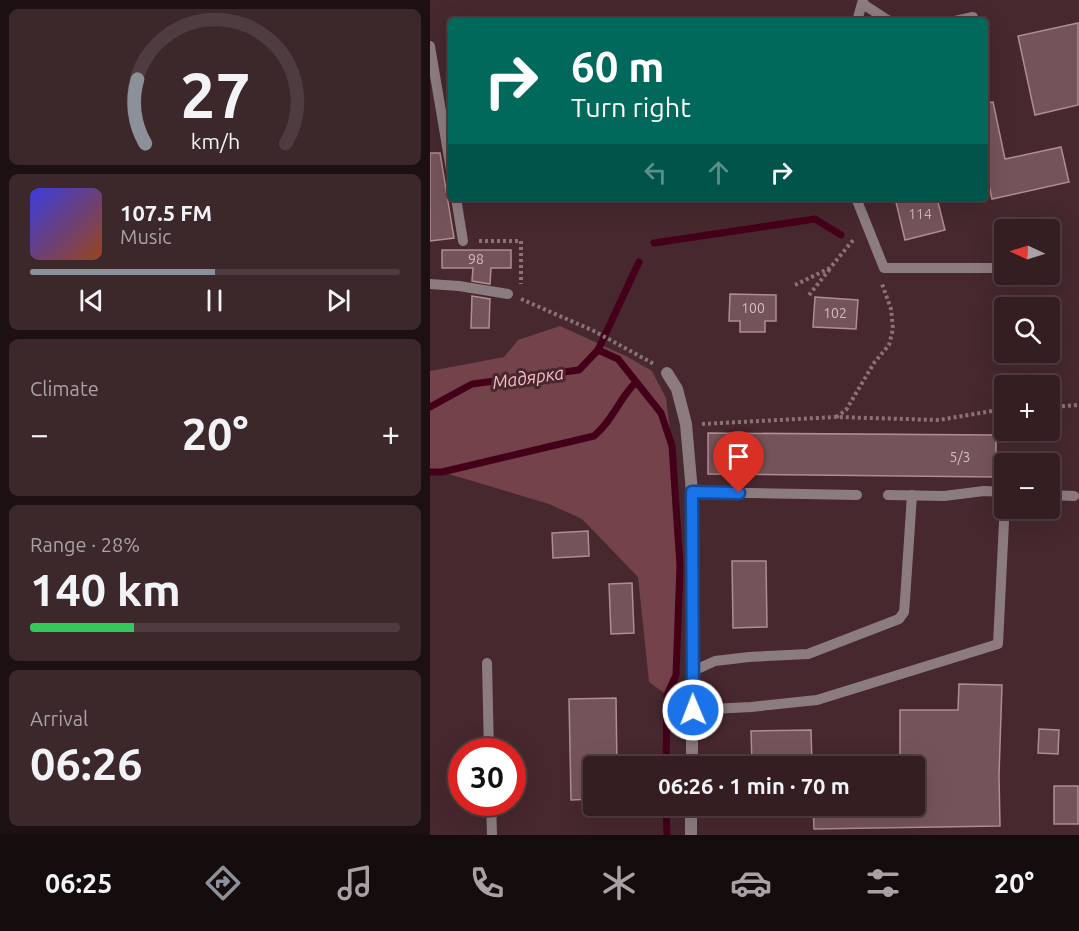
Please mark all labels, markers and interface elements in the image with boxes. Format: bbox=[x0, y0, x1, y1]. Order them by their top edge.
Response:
icon: right bbox=[472, 42, 550, 120]
text: 60 m bbox=[571, 43, 665, 90]
text: 27 bbox=[180, 60, 250, 130]
text: Turn right bbox=[571, 92, 691, 122]
text: km/h bbox=[190, 129, 240, 153]
icon: left bbox=[639, 156, 672, 189]
icon: ahead bbox=[702, 156, 735, 189]
icon: right bbox=[765, 156, 798, 189]
text: 107.5 FM bbox=[120, 200, 212, 225]
house number: 114 bbox=[908, 206, 932, 222]
north arrow bbox=[994, 219, 1060, 285]
map controls bbox=[994, 219, 1060, 519]
text: Music bbox=[120, 225, 172, 248]
house number: 98 bbox=[468, 251, 484, 267]
icon: previous bbox=[75, 284, 108, 317]
icon: pause bbox=[198, 284, 231, 317]
icon: next bbox=[322, 284, 355, 317]
button: search bbox=[994, 297, 1060, 363]
house number: 100 bbox=[741, 300, 765, 316]
house number: 102 bbox=[823, 305, 847, 321]
water label: Мадярка bbox=[491, 362, 565, 392]
button: + bbox=[994, 375, 1060, 441]
text: Climate bbox=[30, 377, 99, 400]
text: 20° bbox=[182, 408, 248, 459]
text: − bbox=[30, 415, 49, 452]
text: + bbox=[381, 415, 400, 452]
pin bbox=[713, 431, 764, 493]
icon: arrive bbox=[722, 440, 755, 473]
house number: 5/3 bbox=[950, 449, 970, 465]
button: − bbox=[994, 453, 1060, 519]
text: Range · 28% bbox=[30, 533, 140, 556]
text: 140 km bbox=[30, 564, 181, 615]
position arrow bbox=[661, 678, 725, 742]
text: Arrival bbox=[30, 707, 88, 730]
text: 06:26 bbox=[30, 738, 143, 789]
speed limit sign: 30 bbox=[448, 738, 526, 816]
text: 06:26 · 1 min · 70 m bbox=[658, 773, 850, 798]
icon: directions bbox=[202, 862, 244, 904]
icon: music bbox=[334, 862, 376, 904]
icon: phone bbox=[466, 862, 508, 904]
icon: climate bbox=[598, 862, 640, 904]
icon: car bbox=[730, 862, 772, 904]
icon: filters bbox=[862, 862, 904, 904]
text: 06:25 bbox=[45, 868, 113, 898]
text: 20° bbox=[994, 868, 1034, 898]

